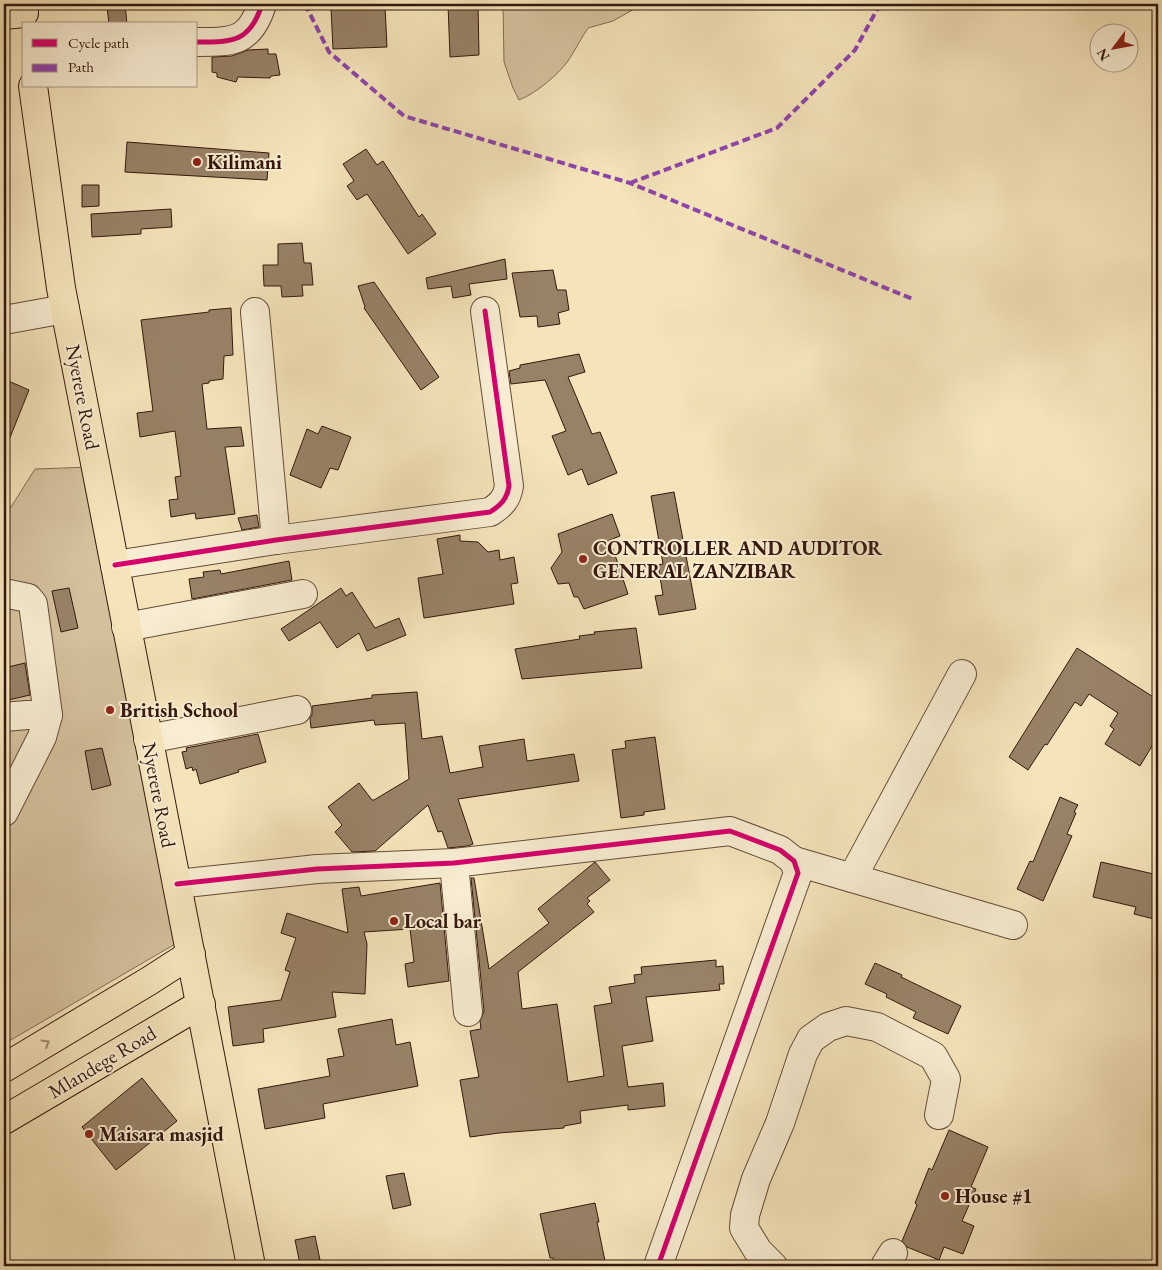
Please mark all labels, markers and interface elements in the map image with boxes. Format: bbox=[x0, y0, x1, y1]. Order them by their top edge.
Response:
legend bbox=[22, 22, 198, 88]
north arrow bbox=[1090, 22, 1140, 72]
text: Cycle path bbox=[68, 33, 130, 52]
text: N bbox=[1092, 45, 1114, 64]
text: Path bbox=[68, 57, 94, 76]
place label: Kilimani bbox=[207, 149, 282, 175]
marker: Kilimani bbox=[191, 156, 203, 168]
street label: Nyerere Road bbox=[60, 342, 106, 453]
place label: CONTROLLER AND AUDITOR GENERAL ZANZIBAR bbox=[593, 535, 883, 584]
marker: CONTROLLER AND AUDITOR GENERAL ZANZIBAR bbox=[577, 553, 589, 565]
place label: British School bbox=[120, 697, 238, 723]
marker: British School bbox=[104, 704, 116, 716]
street label: Nyerere Road bbox=[136, 740, 182, 851]
place label: Local bar bbox=[404, 908, 482, 934]
marker: Local bar bbox=[388, 915, 400, 927]
street label: Mlandege Road bbox=[43, 1019, 162, 1104]
one-way arrow bbox=[40, 1039, 49, 1049]
place label: Maisara masjid bbox=[99, 1121, 224, 1147]
marker: Maisara masjid bbox=[83, 1128, 95, 1140]
place label: House #1 bbox=[955, 1183, 1033, 1209]
marker: House #1 bbox=[939, 1190, 951, 1202]

